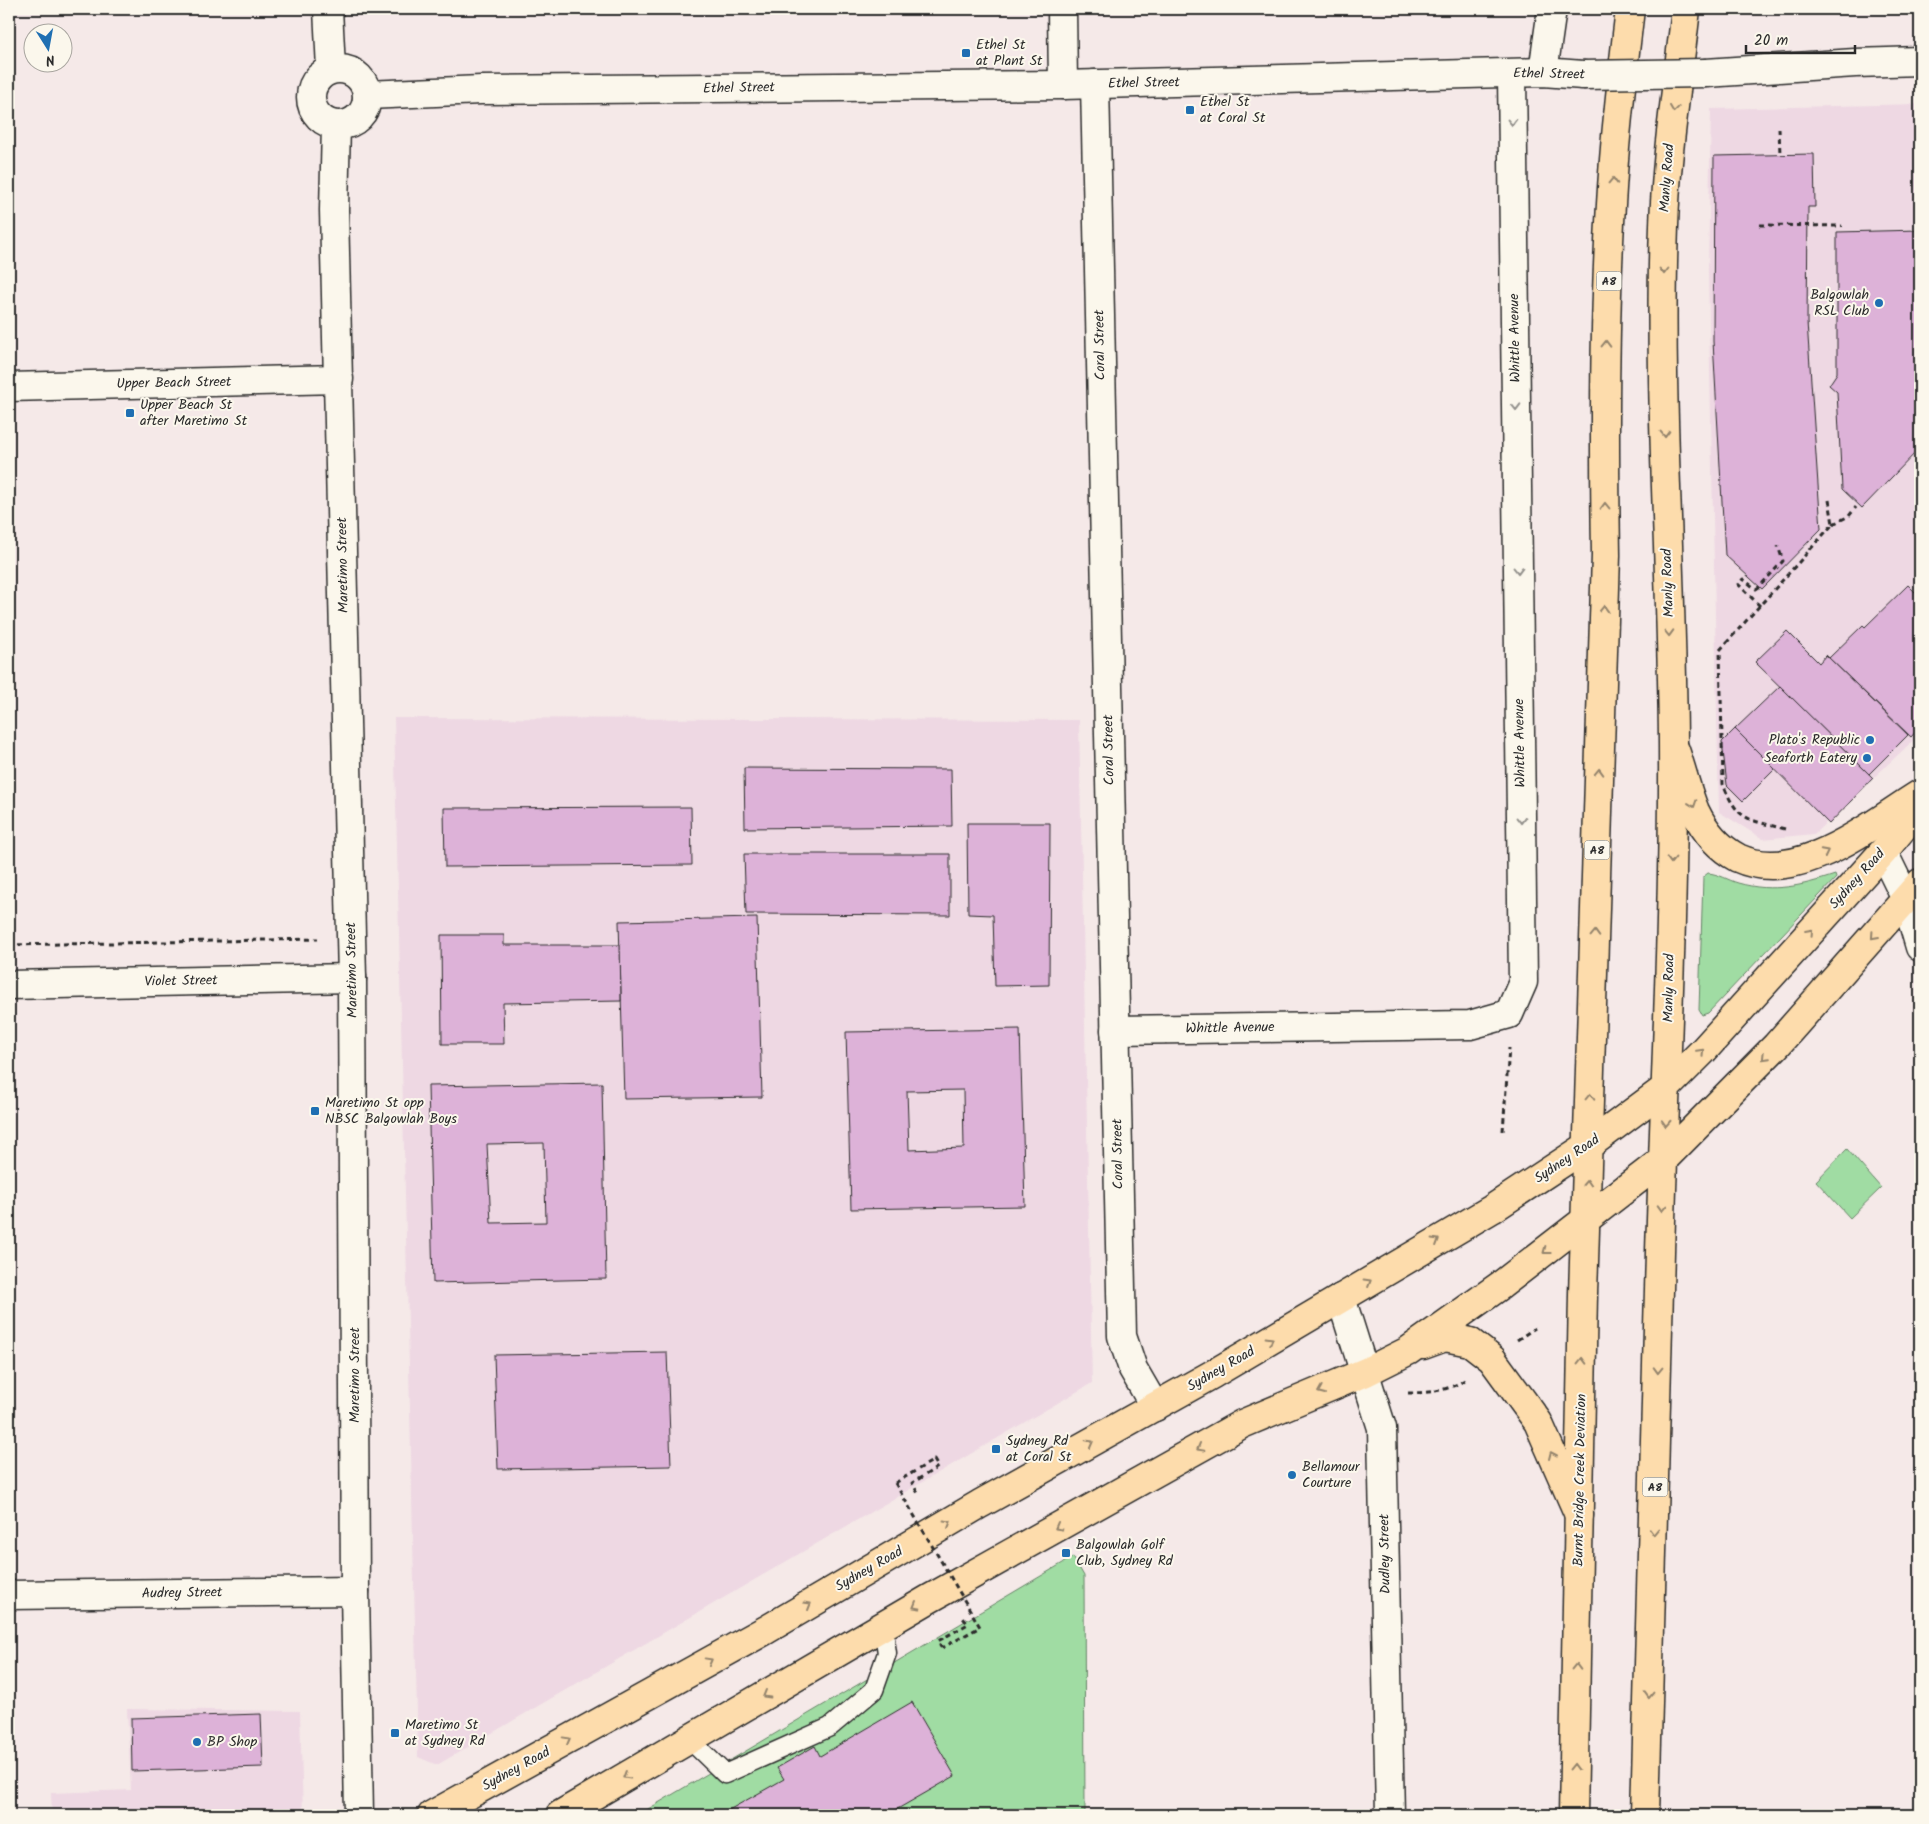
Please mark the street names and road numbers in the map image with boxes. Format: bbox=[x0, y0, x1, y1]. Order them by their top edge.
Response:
street label: Ethel Street bbox=[1513, 62, 1586, 86]
street label: Ethel Street bbox=[1108, 71, 1181, 95]
street label: Ethel Street bbox=[703, 76, 776, 100]
street label: Manly Road bbox=[1654, 142, 1680, 213]
road number: A8 bbox=[1596, 272, 1622, 290]
street label: Whittle Avenue bbox=[1503, 293, 1527, 383]
street label: Coral Street bbox=[1088, 309, 1112, 380]
street label: Upper Beach Street bbox=[116, 371, 232, 395]
street label: Maretimo Street bbox=[331, 516, 355, 613]
street label: Manly Road bbox=[1656, 547, 1680, 618]
street label: Whittle Avenue bbox=[1508, 698, 1532, 788]
street label: Coral Street bbox=[1097, 714, 1121, 785]
road number: A8 bbox=[1584, 840, 1610, 860]
street label: Sydney Road bbox=[1824, 843, 1891, 914]
street label: Maretimo Street bbox=[340, 921, 364, 1018]
street label: Manly Road bbox=[1657, 952, 1681, 1023]
street label: Violet Street bbox=[144, 969, 218, 993]
street label: Whittle Avenue bbox=[1185, 1016, 1275, 1040]
street label: Coral Street bbox=[1106, 1118, 1130, 1189]
street label: Sydney Road bbox=[1530, 1128, 1605, 1189]
street label: Maretimo Street bbox=[344, 1326, 366, 1423]
street label: Sydney Road bbox=[1183, 1340, 1260, 1397]
street label: Burnt Bridge Creek Deviation bbox=[1567, 1393, 1593, 1567]
road number: A8 bbox=[1642, 1478, 1668, 1496]
street label: Dudley Street bbox=[1373, 1513, 1397, 1594]
street label: Sydney Road bbox=[831, 1540, 908, 1597]
street label: Audrey Street bbox=[141, 1581, 223, 1605]
street label: Sydney Road bbox=[478, 1741, 555, 1797]

